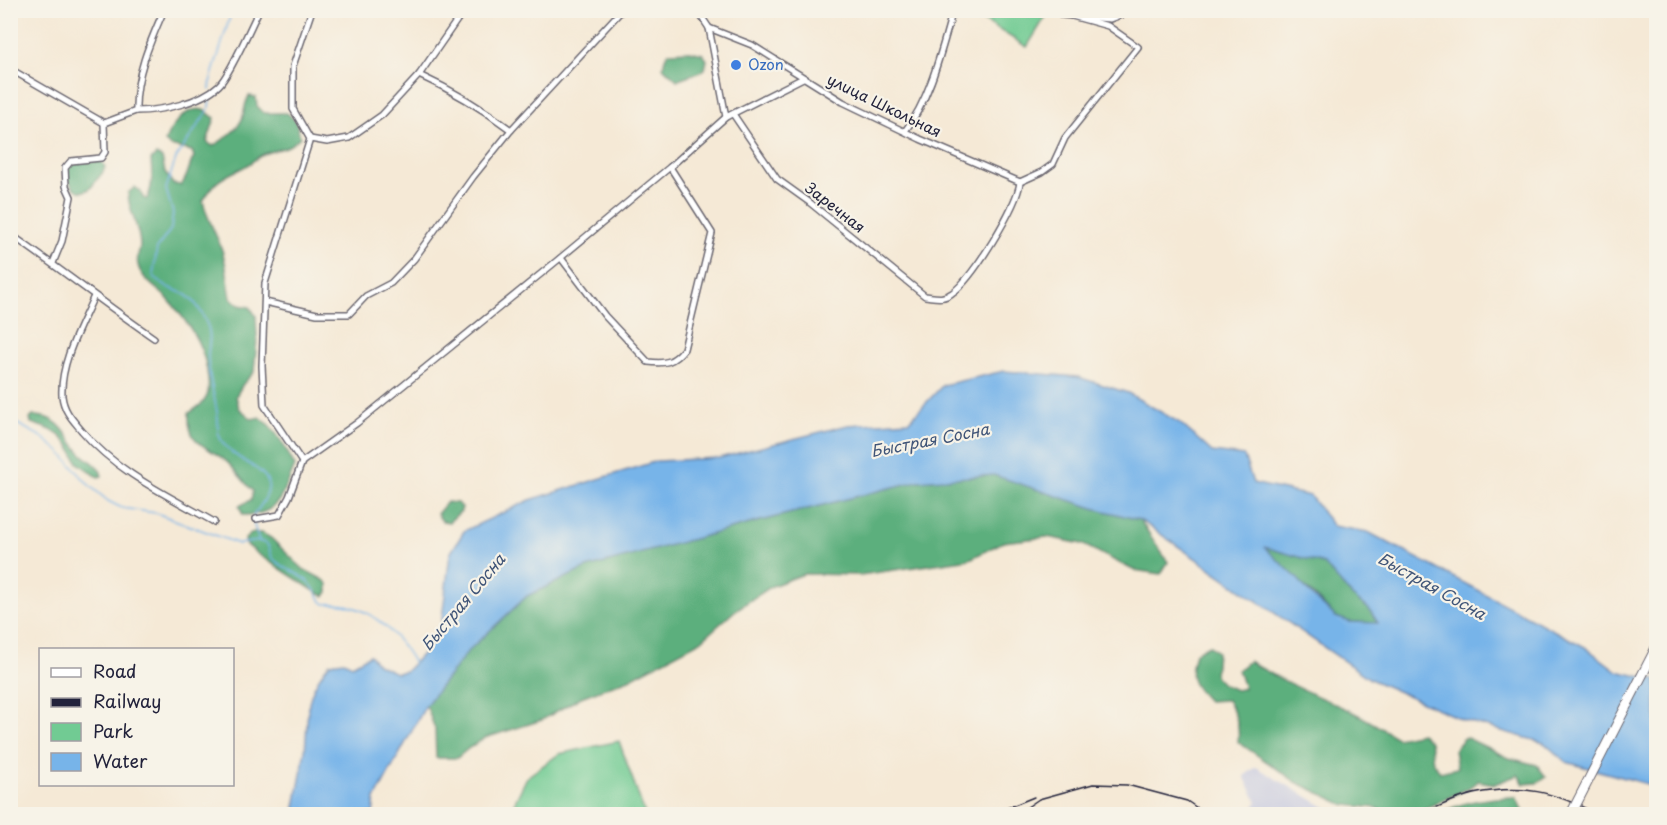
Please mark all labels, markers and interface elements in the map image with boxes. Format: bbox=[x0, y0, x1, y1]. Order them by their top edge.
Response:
place label: Ozon bbox=[748, 52, 784, 75]
marker: Ozon bbox=[729, 58, 743, 72]
street label: улица Школьная bbox=[824, 67, 946, 142]
street label: Заречная bbox=[801, 176, 871, 238]
water label: Быстрая Сосна bbox=[869, 416, 992, 462]
water label: Быстрая Сосна bbox=[1374, 546, 1492, 625]
water label: Быстрая Сосна bbox=[414, 547, 511, 655]
legend bbox=[39, 648, 234, 786]
text: Road bbox=[93, 657, 137, 684]
text: Railway bbox=[93, 687, 161, 714]
text: Park bbox=[93, 717, 133, 744]
text: Water bbox=[93, 747, 148, 774]

